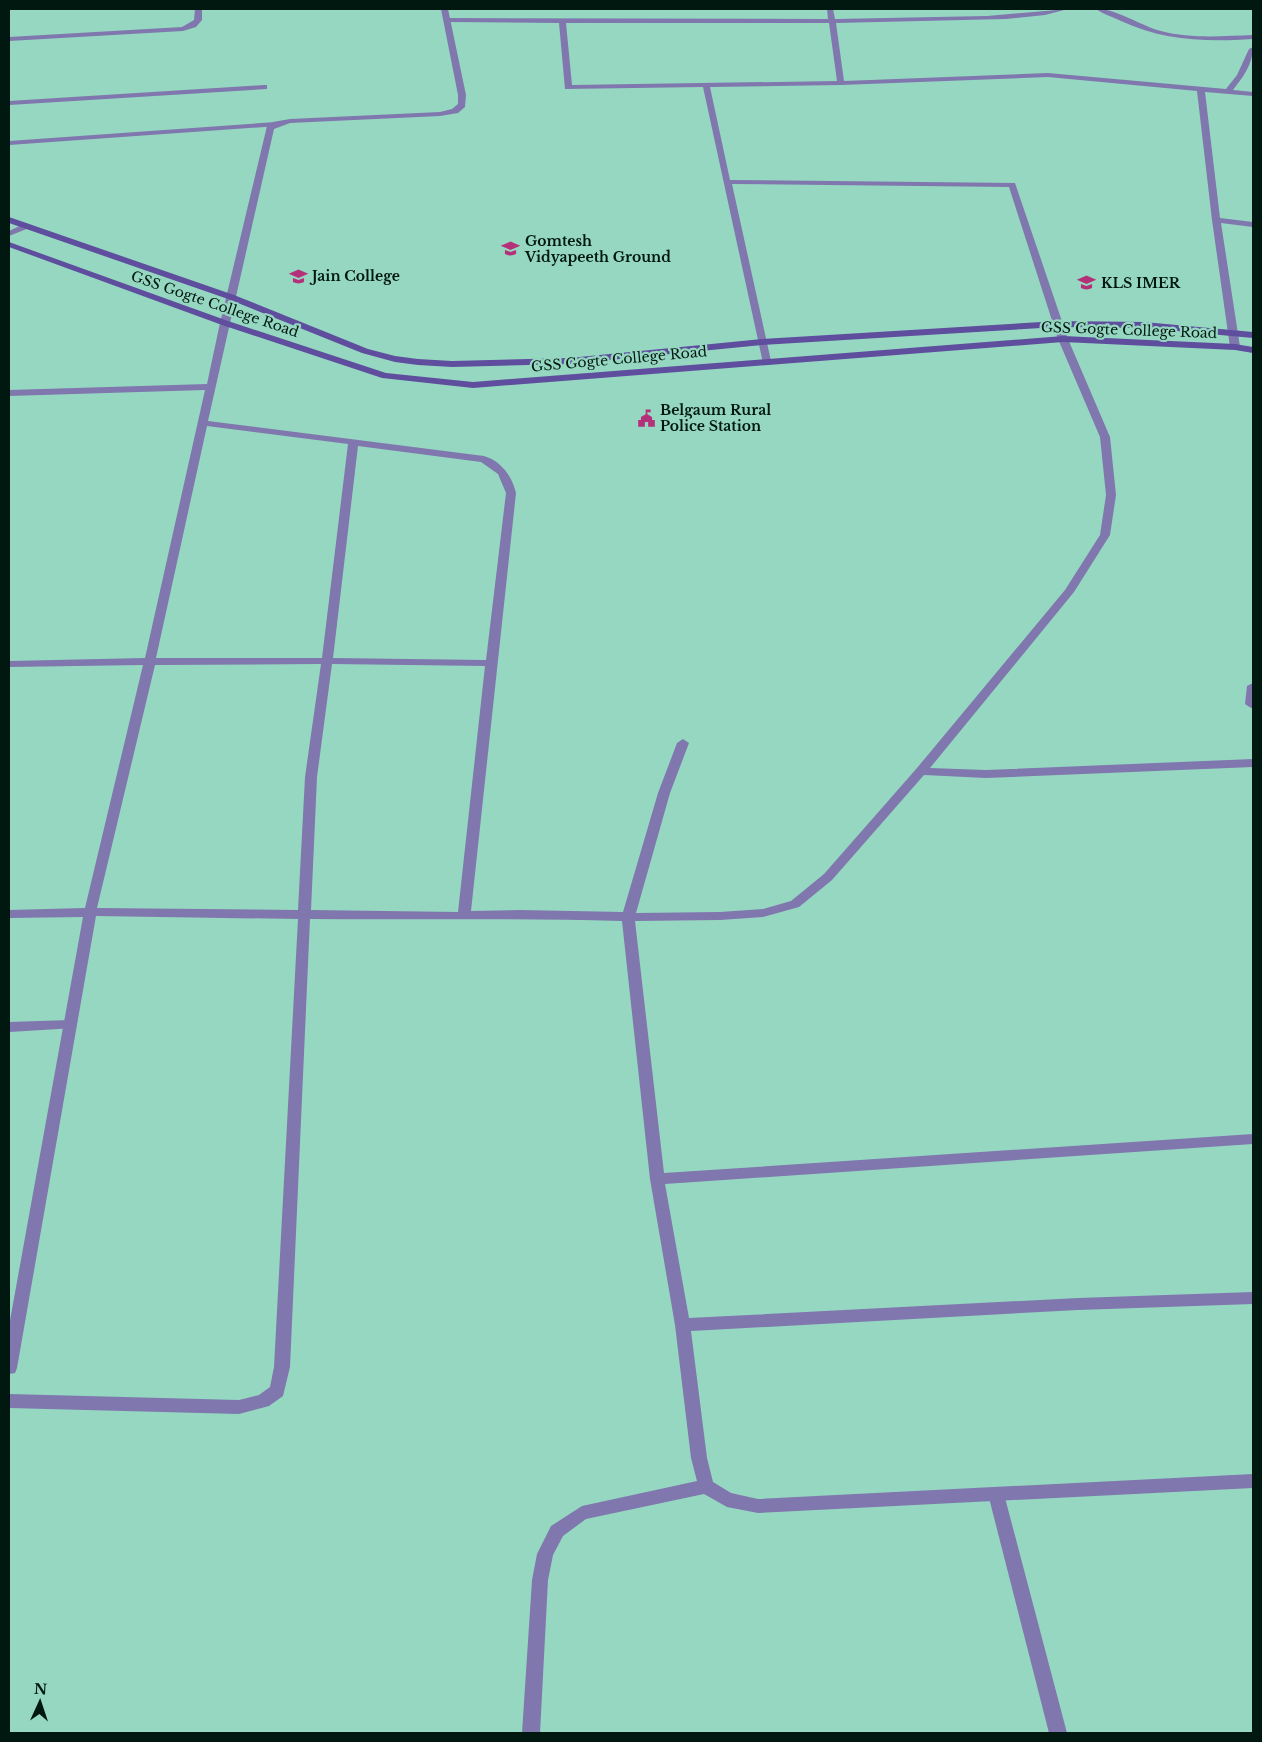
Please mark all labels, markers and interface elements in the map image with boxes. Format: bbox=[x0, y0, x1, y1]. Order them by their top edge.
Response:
place label: Gomtesh Vidyapeeth Ground bbox=[524, 232, 671, 266]
school or university icon: Gomtesh Vidyapeeth Ground bbox=[501, 239, 521, 259]
school or university icon: Jain College bbox=[288, 266, 308, 286]
street label: GSS Gogte College Road bbox=[129, 267, 302, 341]
place label: Jain College bbox=[309, 267, 400, 285]
school or university icon: KLS IMER bbox=[1077, 273, 1097, 293]
place label: KLS IMER bbox=[1101, 274, 1181, 292]
street label: GSS Gogte College Road bbox=[1041, 318, 1218, 342]
street label: GSS Gogte College Road bbox=[530, 342, 708, 376]
place label: Belgaum Rural Police Station bbox=[660, 401, 771, 435]
public building icon: Belgaum Rural Police Station bbox=[636, 408, 656, 428]
north arrow bbox=[15, 1677, 65, 1727]
text: N bbox=[34, 1680, 48, 1698]

